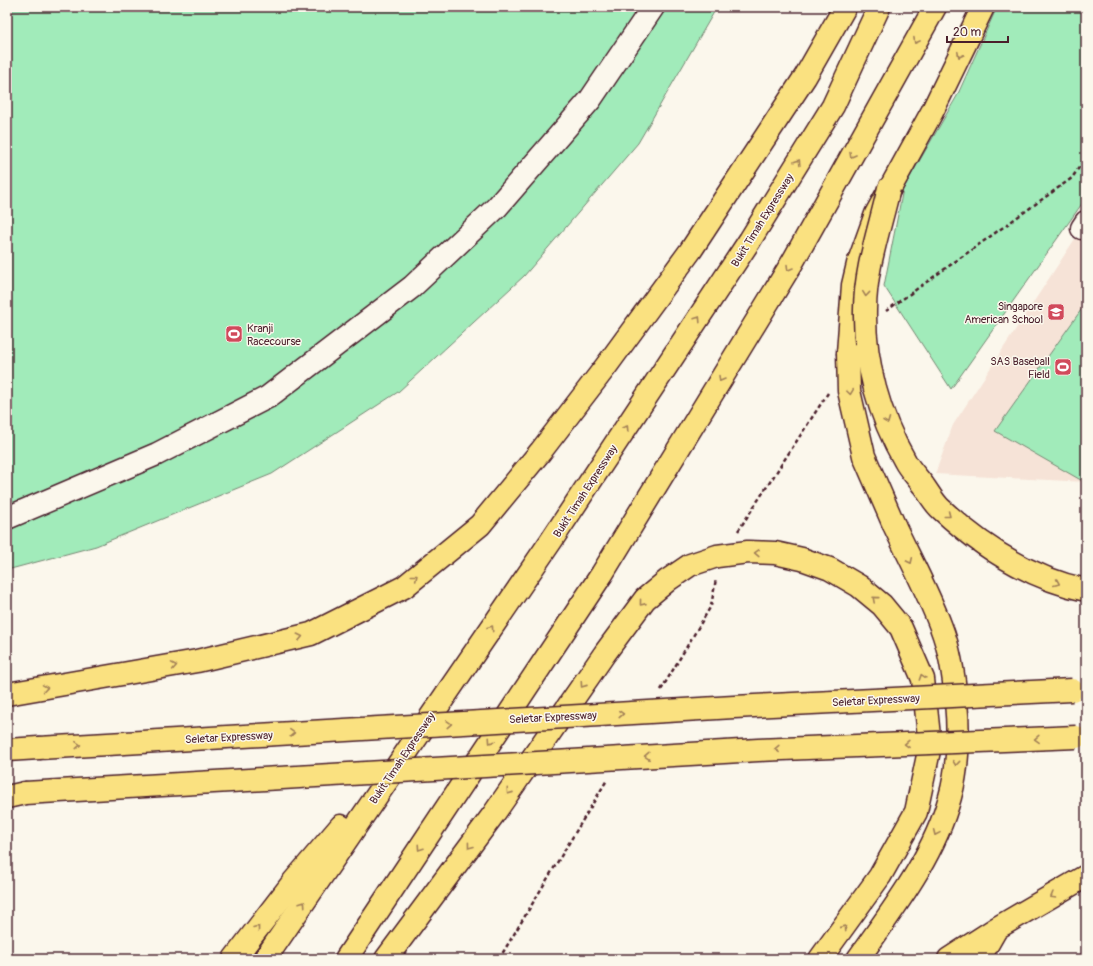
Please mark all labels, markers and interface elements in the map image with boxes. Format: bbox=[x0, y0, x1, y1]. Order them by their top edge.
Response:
scale bar bbox=[947, 18, 1008, 44]
text: 20 m bbox=[953, 25, 982, 40]
one-way arrow bbox=[913, 37, 920, 44]
one-way arrow bbox=[957, 51, 965, 58]
one-way arrow bbox=[850, 150, 857, 158]
one-way arrow bbox=[793, 160, 800, 167]
street label: Bukit Timah Expressway bbox=[728, 171, 797, 269]
one-way arrow bbox=[786, 264, 793, 271]
one-way arrow bbox=[862, 291, 871, 297]
place label: Singapore American School bbox=[964, 300, 1044, 326]
school or university icon: Singapore American School bbox=[1046, 302, 1066, 322]
one-way arrow bbox=[693, 316, 701, 323]
place label: Kranji Racecourse bbox=[247, 322, 301, 348]
sports icon: Kranji Racecourse bbox=[224, 324, 244, 344]
place label: SAS Baseball Field bbox=[990, 355, 1050, 381]
sports icon: SAS Baseball Field bbox=[1053, 357, 1073, 377]
one-way arrow bbox=[718, 375, 726, 382]
one-way arrow bbox=[845, 389, 854, 395]
one-way arrow bbox=[882, 418, 890, 425]
one-way arrow bbox=[621, 425, 628, 432]
street label: Bukit Timah Expressway bbox=[551, 442, 620, 540]
one-way arrow bbox=[943, 510, 950, 517]
one-way arrow bbox=[754, 548, 760, 557]
one-way arrow bbox=[906, 557, 914, 564]
one-way arrow bbox=[411, 575, 418, 582]
one-way arrow bbox=[1053, 578, 1061, 586]
one-way arrow bbox=[872, 597, 880, 604]
one-way arrow bbox=[640, 599, 647, 606]
one-way arrow bbox=[486, 625, 494, 632]
one-way arrow bbox=[297, 633, 304, 642]
one-way arrow bbox=[170, 662, 177, 670]
one-way arrow bbox=[918, 674, 926, 681]
one-way arrow bbox=[581, 681, 588, 688]
one-way arrow bbox=[42, 684, 49, 693]
street label: Seletar Expressway bbox=[832, 692, 921, 709]
street label: Seletar Expressway bbox=[509, 709, 598, 726]
one-way arrow bbox=[618, 709, 624, 718]
street label: Bukit Timah Expressway bbox=[367, 710, 438, 806]
one-way arrow bbox=[446, 719, 452, 728]
one-way arrow bbox=[289, 728, 295, 737]
street label: Seletar Expressway bbox=[185, 729, 274, 746]
one-way arrow bbox=[1034, 734, 1040, 743]
one-way arrow bbox=[488, 737, 496, 744]
one-way arrow bbox=[904, 740, 910, 748]
one-way arrow bbox=[75, 741, 81, 750]
one-way arrow bbox=[774, 745, 780, 753]
one-way arrow bbox=[644, 752, 650, 761]
one-way arrow bbox=[952, 760, 961, 766]
one-way arrow bbox=[507, 788, 514, 795]
one-way arrow bbox=[933, 830, 941, 837]
one-way arrow bbox=[467, 842, 475, 849]
one-way arrow bbox=[418, 843, 425, 850]
one-way arrow bbox=[1050, 892, 1057, 899]
one-way arrow bbox=[298, 901, 305, 908]
one-way arrow bbox=[839, 925, 846, 932]
one-way arrow bbox=[253, 926, 260, 933]

